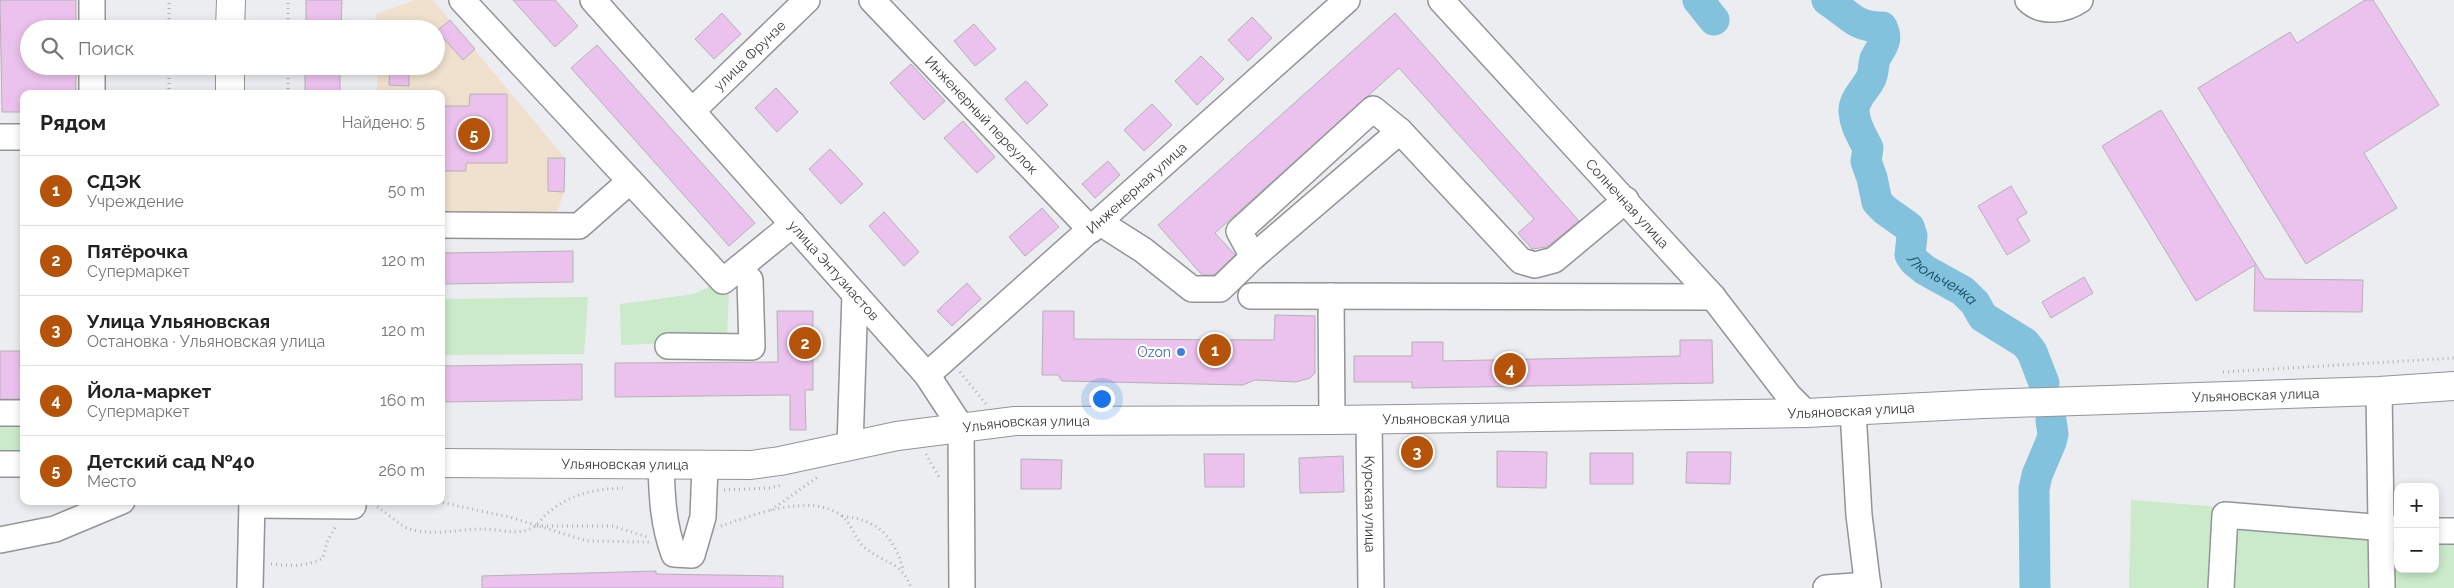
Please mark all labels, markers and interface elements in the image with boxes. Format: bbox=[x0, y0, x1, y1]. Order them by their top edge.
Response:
street label: улица Фрунзе bbox=[710, 17, 789, 94]
search box bbox=[20, 20, 445, 75]
icon: search bbox=[38, 34, 66, 62]
text: Поиск bbox=[78, 37, 134, 59]
street label: Инженерный переулок bbox=[922, 53, 1041, 177]
text: Рядом bbox=[40, 110, 106, 135]
text: Найдено: 5 bbox=[342, 113, 425, 132]
pin: 5 bbox=[458, 115, 490, 153]
street label: Инженерная улица bbox=[1083, 139, 1190, 237]
street label: Солнечная улица bbox=[1583, 156, 1672, 252]
text: СДЭК bbox=[87, 170, 142, 192]
text: 1 bbox=[52, 181, 60, 200]
text: 50 m bbox=[388, 181, 425, 200]
text: Учреждение bbox=[87, 192, 184, 211]
street label: улица Энтузиастов bbox=[785, 217, 882, 324]
text: Пятёрочка bbox=[87, 240, 188, 262]
water label: Люльченка bbox=[1903, 250, 1981, 309]
text: 2 bbox=[51, 251, 61, 270]
text: 120 m bbox=[381, 251, 425, 270]
text: Супермаркет bbox=[87, 262, 190, 281]
text: Улица Ульяновская bbox=[87, 310, 270, 332]
text: 3 bbox=[52, 321, 60, 340]
text: 120 m bbox=[381, 321, 425, 340]
pin: 2 bbox=[789, 324, 821, 362]
pin: 1 bbox=[1199, 331, 1231, 369]
text: Остановка · Ульяновская улица bbox=[87, 332, 325, 351]
place label: Ozon bbox=[1137, 344, 1171, 360]
marker: Ozon bbox=[1175, 346, 1187, 358]
pin: 4 bbox=[1494, 350, 1526, 388]
text: Йола-маркет bbox=[87, 380, 211, 402]
street label: Ульяновская улица bbox=[2192, 385, 2320, 405]
your location bbox=[1089, 386, 1115, 412]
text: 4 bbox=[51, 391, 61, 410]
text: 160 m bbox=[380, 391, 425, 410]
street label: Ульяновская улица bbox=[1787, 399, 1915, 421]
text: Супермаркет bbox=[87, 402, 190, 421]
street label: Ульяновская улица bbox=[1382, 409, 1510, 427]
street label: Ульяновская улица bbox=[962, 413, 1090, 436]
pin: 3 bbox=[1401, 433, 1433, 471]
text: Детский сад №40 bbox=[87, 450, 255, 472]
street label: Курская улица bbox=[1361, 455, 1379, 553]
street label: Ульяновская улица bbox=[561, 456, 689, 473]
text: 5 bbox=[52, 461, 60, 480]
text: 260 m bbox=[378, 461, 425, 480]
text: Место bbox=[87, 472, 136, 491]
map controls bbox=[2394, 483, 2439, 573]
button: + bbox=[2394, 483, 2439, 528]
button: − bbox=[2394, 528, 2439, 573]

